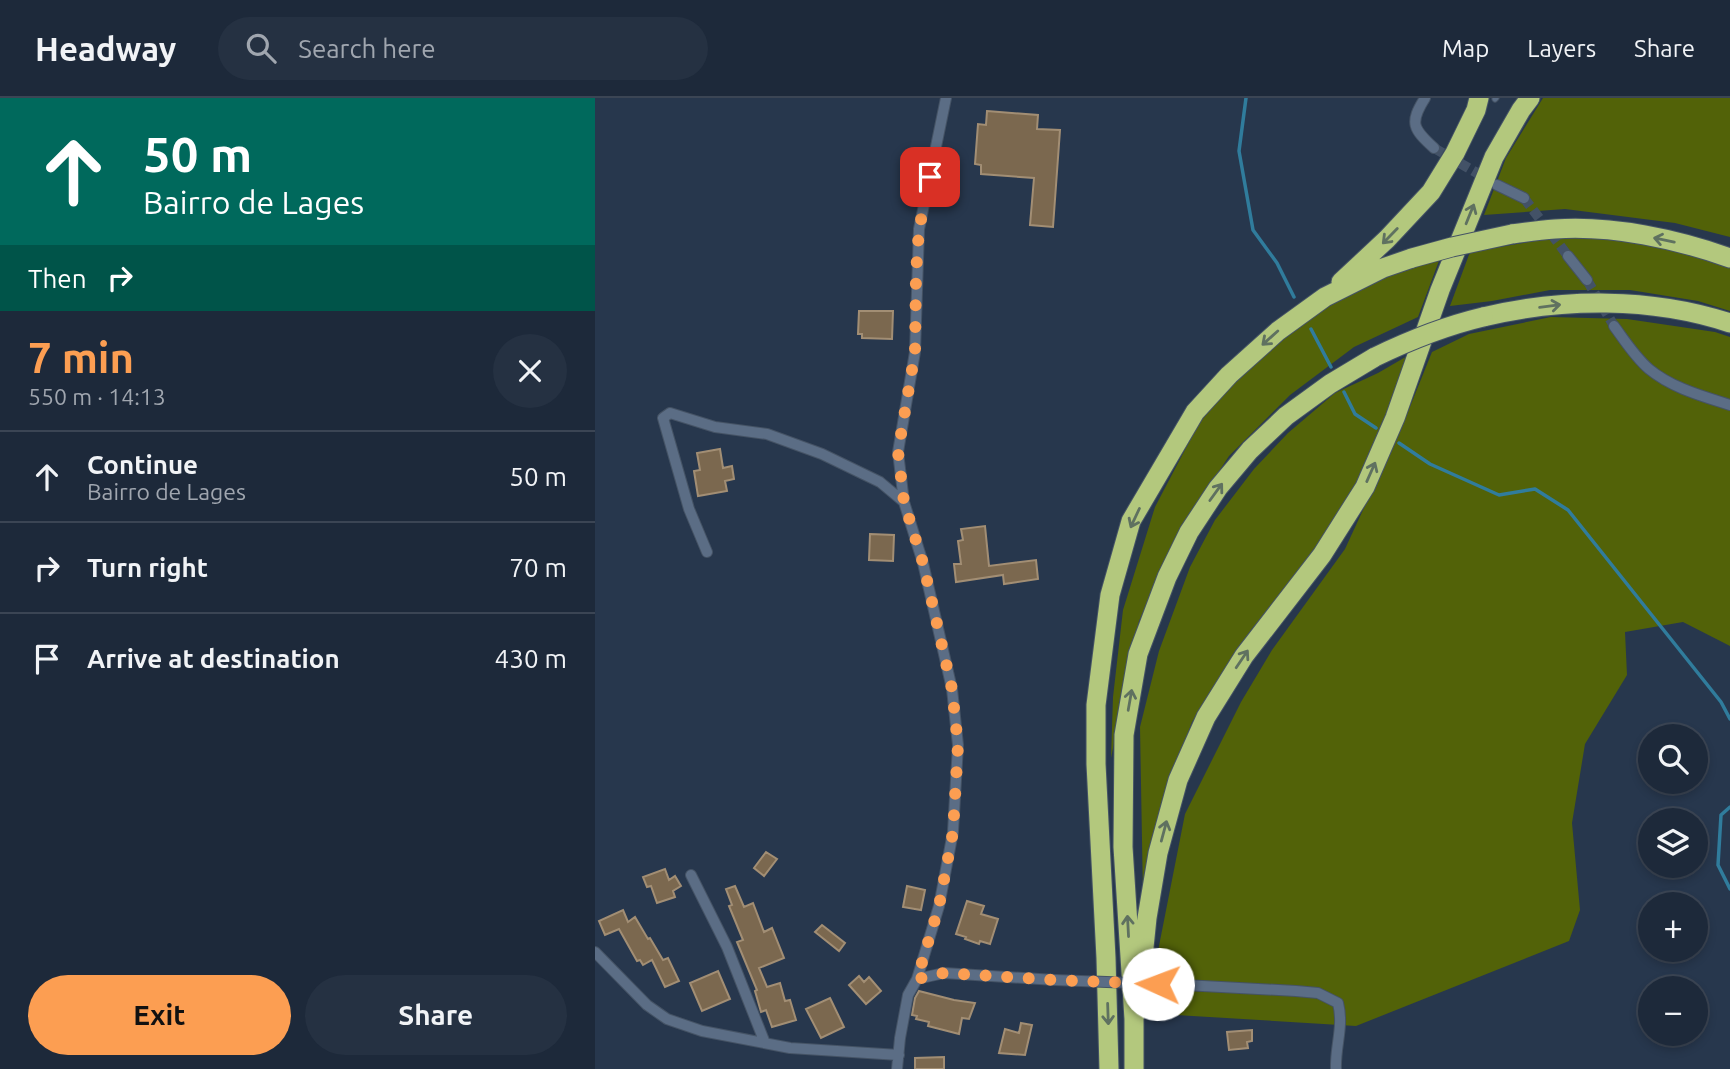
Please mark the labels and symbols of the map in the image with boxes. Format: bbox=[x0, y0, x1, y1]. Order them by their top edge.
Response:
pin bbox=[900, 147, 960, 207]
one-way arrow bbox=[1465, 204, 1478, 226]
one-way arrow bbox=[1381, 227, 1398, 244]
one-way arrow bbox=[1653, 232, 1676, 246]
one-way arrow bbox=[1538, 299, 1561, 312]
one-way arrow bbox=[1261, 330, 1279, 346]
one-way arrow bbox=[1365, 462, 1378, 483]
one-way arrow bbox=[1209, 483, 1224, 502]
one-way arrow bbox=[1127, 507, 1141, 528]
one-way arrow bbox=[1235, 650, 1250, 669]
one-way arrow bbox=[1124, 689, 1137, 711]
one-way arrow bbox=[1158, 820, 1171, 843]
one-way arrow bbox=[1121, 915, 1134, 938]
position arrow bbox=[1121, 947, 1195, 1021]
one-way arrow bbox=[1101, 1002, 1115, 1025]

